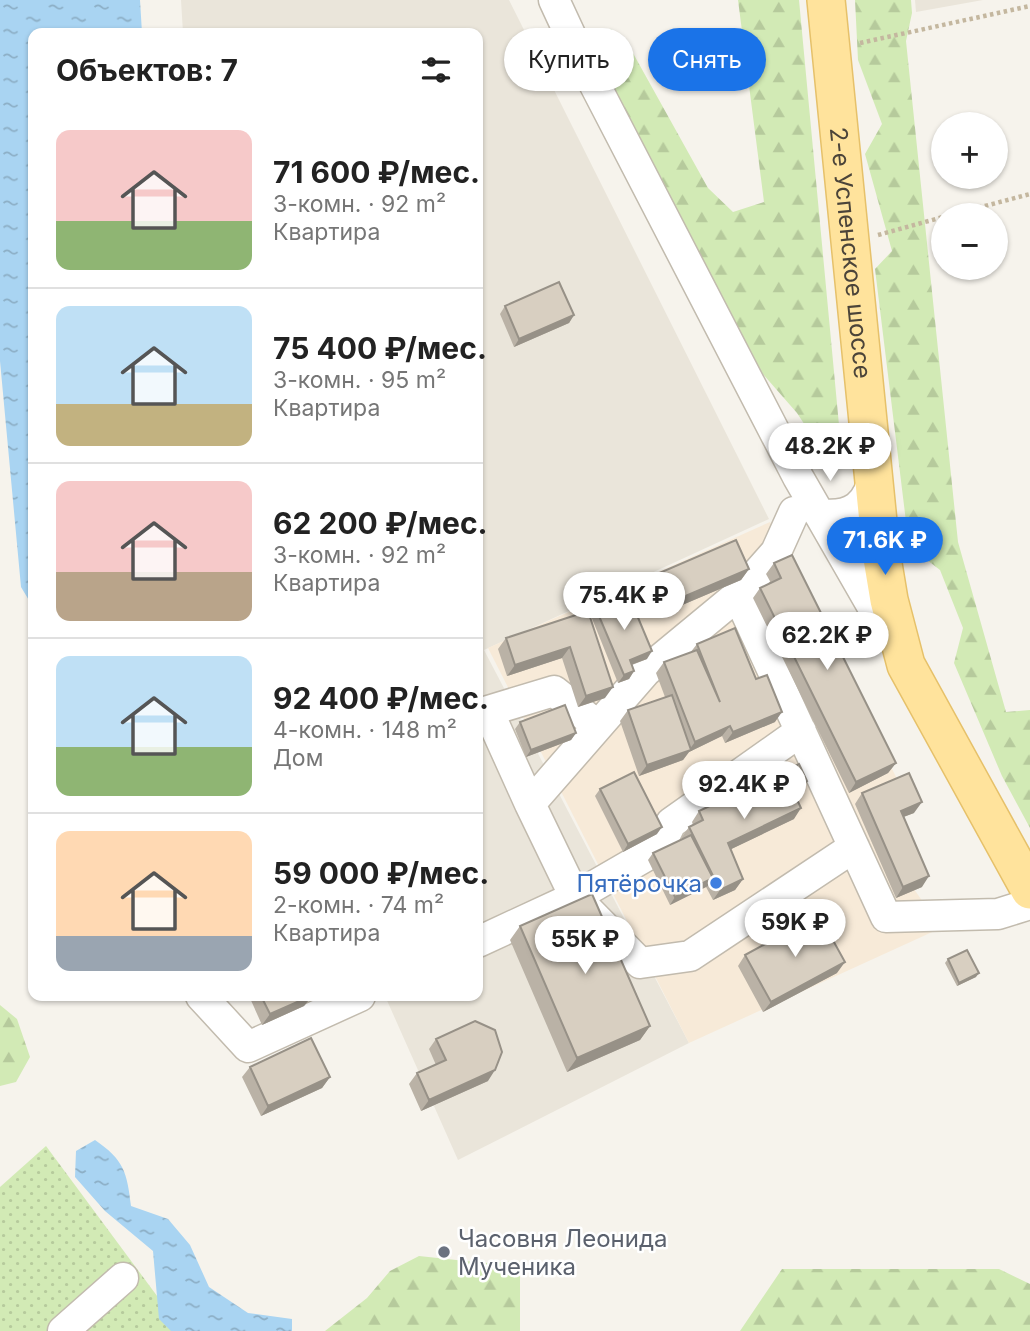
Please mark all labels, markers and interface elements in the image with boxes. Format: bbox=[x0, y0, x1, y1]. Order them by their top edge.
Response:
chip: Купить bbox=[504, 28, 634, 91]
chip: Снять bbox=[648, 28, 766, 91]
icon: filters bbox=[417, 51, 455, 89]
text: Объектов: 7 bbox=[56, 52, 238, 88]
map controls bbox=[931, 112, 1008, 280]
button: + bbox=[931, 112, 1008, 189]
street label: 2-е Успенское шоссе bbox=[824, 126, 878, 380]
text: 71 600 ₽/мес. bbox=[273, 154, 480, 190]
icon: home bbox=[112, 158, 196, 242]
text: 3-комн. · 92 m² bbox=[273, 190, 446, 218]
button: − bbox=[931, 203, 1008, 280]
text: Квартира bbox=[273, 218, 380, 246]
text: 75 400 ₽/мес. bbox=[273, 330, 487, 366]
icon: home bbox=[112, 334, 196, 418]
text: 3-комн. · 95 m² bbox=[273, 366, 446, 394]
text: Квартира bbox=[273, 394, 380, 422]
pin: 48.2K ₽ bbox=[765, 424, 895, 483]
text: 48.2K ₽ bbox=[784, 432, 876, 460]
text: 62 200 ₽/мес. bbox=[273, 505, 488, 541]
icon: home bbox=[112, 509, 196, 593]
pin: 71.6K ₽ bbox=[820, 518, 950, 577]
text: 71.6K ₽ bbox=[843, 526, 927, 554]
text: 3-комн. · 92 m² bbox=[273, 541, 446, 569]
text: Квартира bbox=[273, 569, 380, 597]
pin: 75.4K ₽ bbox=[559, 572, 689, 632]
text: 75.4K ₽ bbox=[579, 581, 669, 609]
pin: 62.2K ₽ bbox=[762, 612, 892, 672]
text: 62.2K ₽ bbox=[782, 621, 872, 649]
text: 92 400 ₽/мес. bbox=[273, 680, 489, 716]
icon: home bbox=[112, 684, 196, 768]
text: 4-комн. · 148 m² bbox=[273, 716, 457, 744]
text: Дом bbox=[273, 744, 323, 772]
pin: 92.4K ₽ bbox=[679, 762, 809, 821]
text: 92.4K ₽ bbox=[698, 770, 790, 798]
text: 59 000 ₽/мес. bbox=[273, 855, 489, 891]
icon: home bbox=[112, 859, 196, 943]
place label: Пятёрочка bbox=[576, 869, 702, 898]
marker: Пятёрочка bbox=[708, 875, 724, 891]
text: 2-комн. · 74 m² bbox=[273, 891, 444, 919]
pin: 59K ₽ bbox=[746, 900, 844, 959]
text: 59K ₽ bbox=[761, 908, 829, 936]
pin: 55K ₽ bbox=[536, 916, 634, 976]
text: Квартира bbox=[273, 919, 380, 947]
text: 55K ₽ bbox=[551, 925, 619, 953]
place label: Часовня Леонида Мученика bbox=[458, 1224, 667, 1281]
marker: Часовня Леонида Мученика bbox=[436, 1244, 452, 1260]

